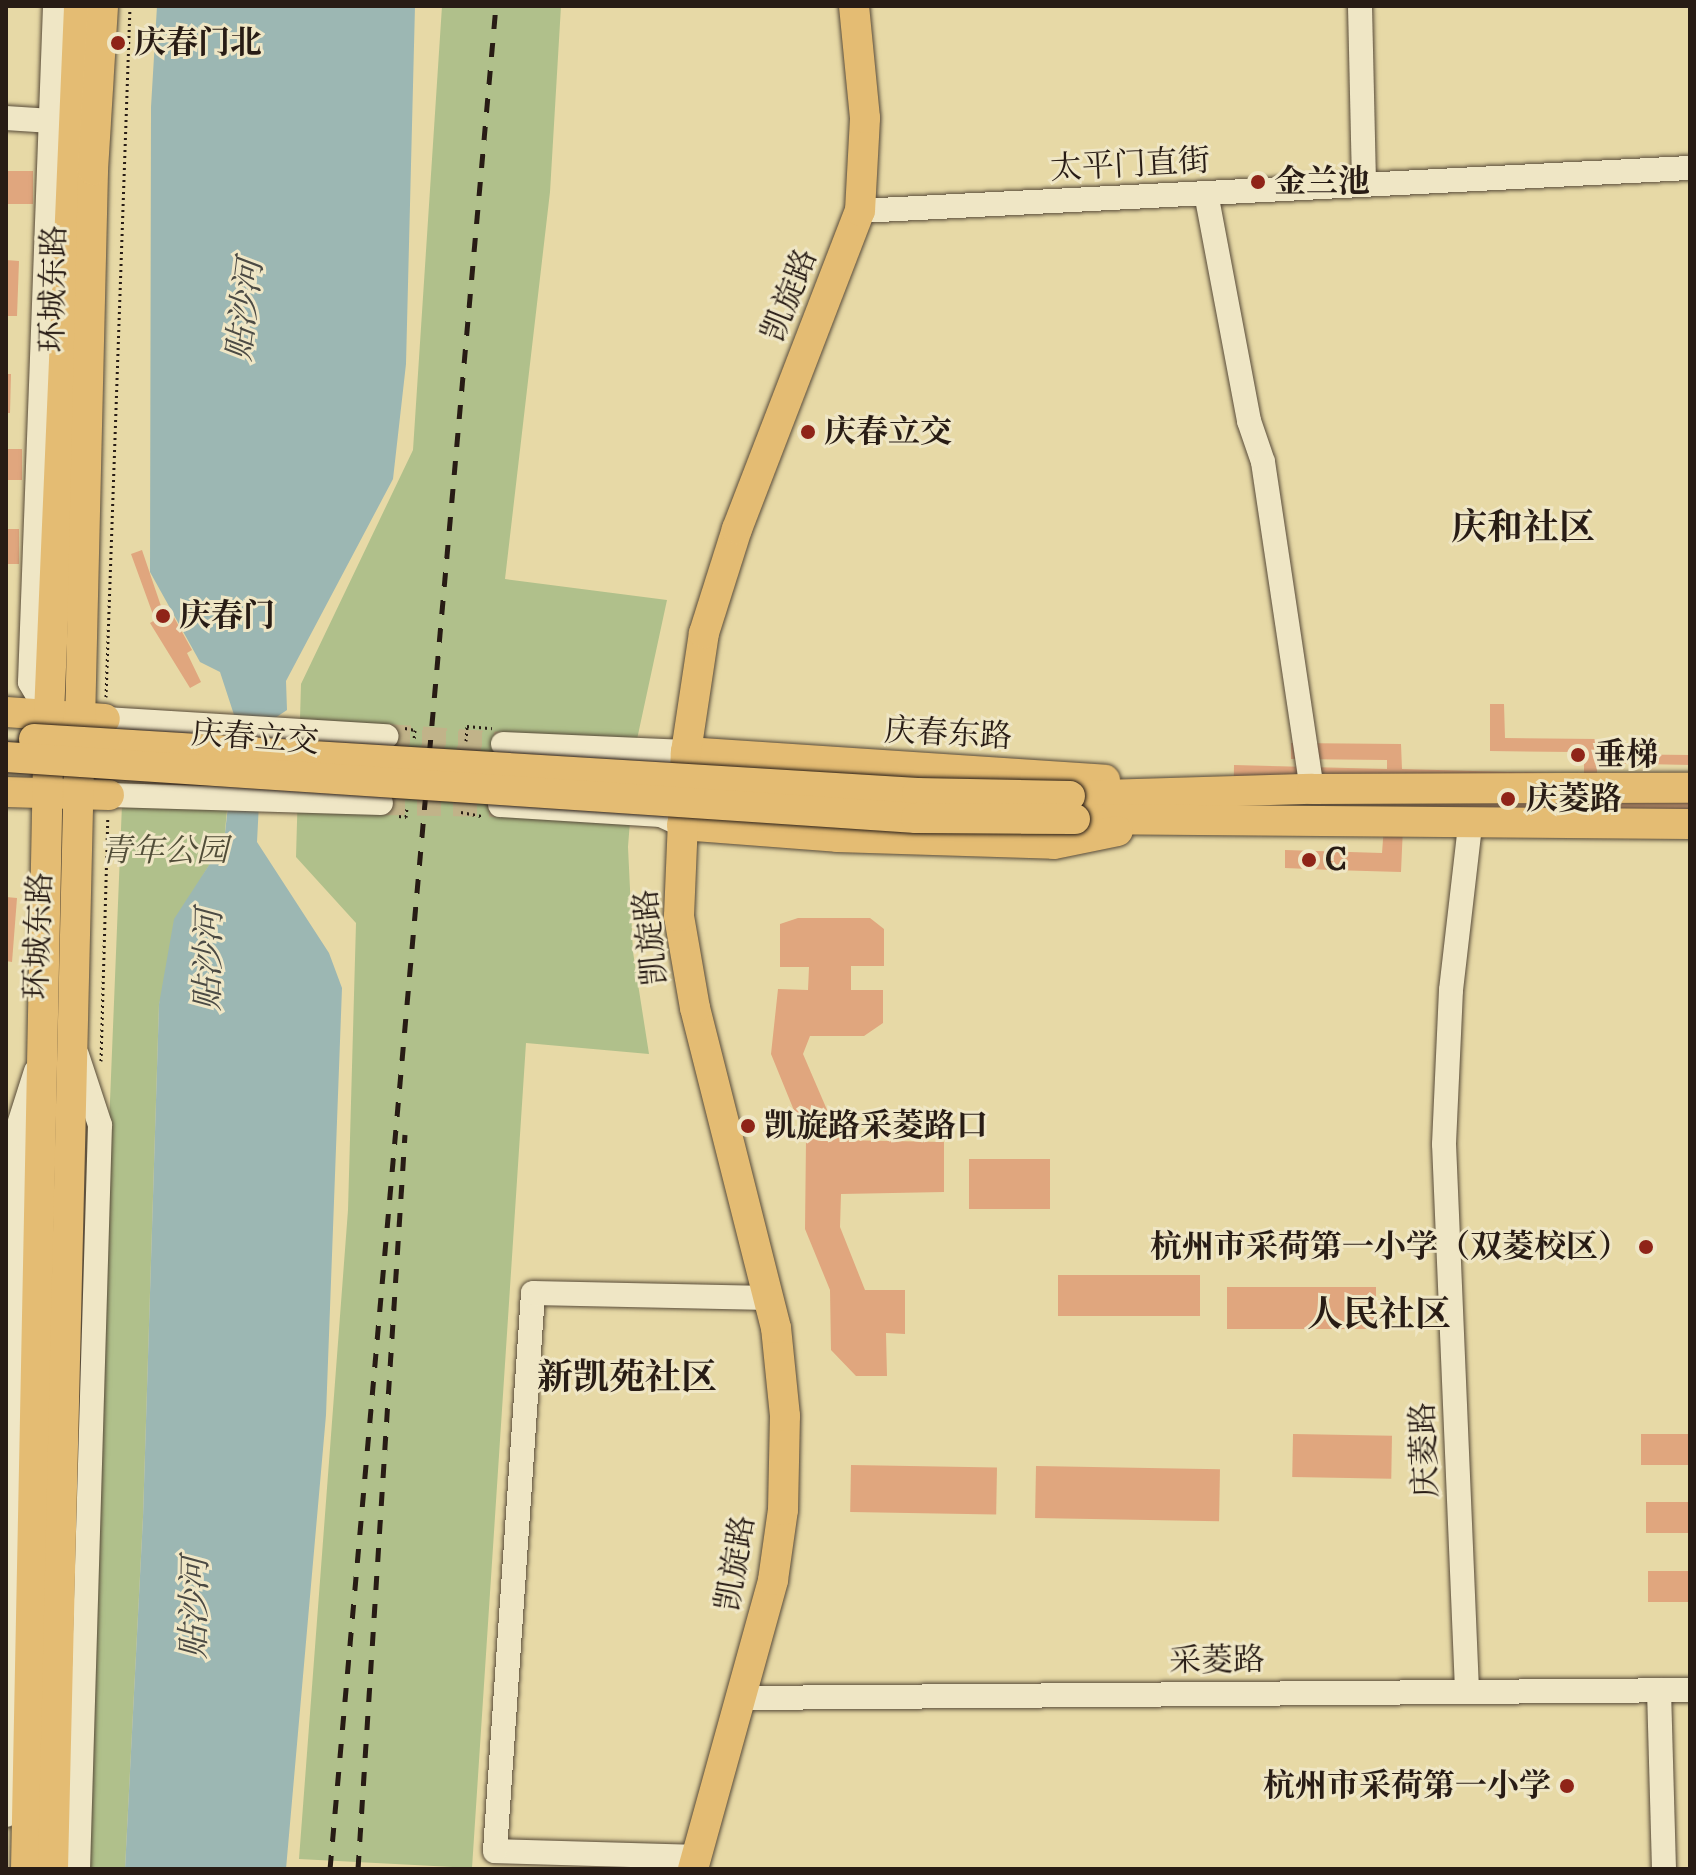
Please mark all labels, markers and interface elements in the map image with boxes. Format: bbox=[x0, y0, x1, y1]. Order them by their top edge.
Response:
place label: 庆春门北 bbox=[134, 24, 262, 62]
marker: 庆春门北 bbox=[109, 34, 127, 52]
street label: 太平门直街 bbox=[1049, 142, 1211, 188]
place label: 金兰池 bbox=[1274, 163, 1370, 201]
marker: 金兰池 bbox=[1249, 173, 1267, 191]
street label: 环城东路 bbox=[34, 225, 74, 353]
street label: 凯旋路 bbox=[754, 243, 826, 347]
water label: 贴沙河 bbox=[218, 257, 270, 363]
place label: 庆春立交 bbox=[824, 413, 952, 451]
marker: 庆春立交 bbox=[799, 423, 817, 441]
district label: 庆和社区 bbox=[1451, 506, 1595, 550]
place label: 庆春门 bbox=[179, 597, 275, 635]
marker: 庆春门 bbox=[154, 607, 172, 625]
street label: 庆春东路 bbox=[883, 711, 1013, 757]
street label: 庆春立交 bbox=[190, 714, 320, 762]
place label: 垂梯 bbox=[1594, 736, 1658, 774]
marker: 垂梯 bbox=[1569, 746, 1587, 764]
place label: 庆菱路 bbox=[1526, 780, 1622, 818]
marker: 庆菱路 bbox=[1497, 788, 1519, 810]
park label: 青年公园 bbox=[100, 832, 228, 870]
place label: C bbox=[1325, 841, 1347, 879]
marker: C bbox=[1300, 851, 1318, 869]
street label: 环城东路 bbox=[18, 871, 60, 1001]
street label: 凯旋路 bbox=[627, 887, 675, 987]
water label: 贴沙河 bbox=[187, 909, 229, 1011]
place label: 凯旋路采菱路口 bbox=[764, 1107, 988, 1145]
marker: 凯旋路采菱路口 bbox=[739, 1117, 757, 1135]
place label: 杭州市采荷第一小学（双菱校区） bbox=[1150, 1228, 1630, 1266]
marker: 杭州市采荷第一小学（双菱校区） bbox=[1637, 1238, 1655, 1256]
district label: 人民社区 bbox=[1307, 1293, 1451, 1337]
district label: 新凯苑社区 bbox=[537, 1356, 717, 1400]
street label: 庆菱路 bbox=[1404, 1401, 1446, 1499]
street label: 凯旋路 bbox=[709, 1512, 763, 1614]
water label: 贴沙河 bbox=[173, 1557, 215, 1659]
street label: 采菱路 bbox=[1169, 1641, 1265, 1681]
place label: 杭州市采荷第一小学 bbox=[1263, 1767, 1551, 1805]
marker: 杭州市采荷第一小学 bbox=[1558, 1777, 1576, 1795]

